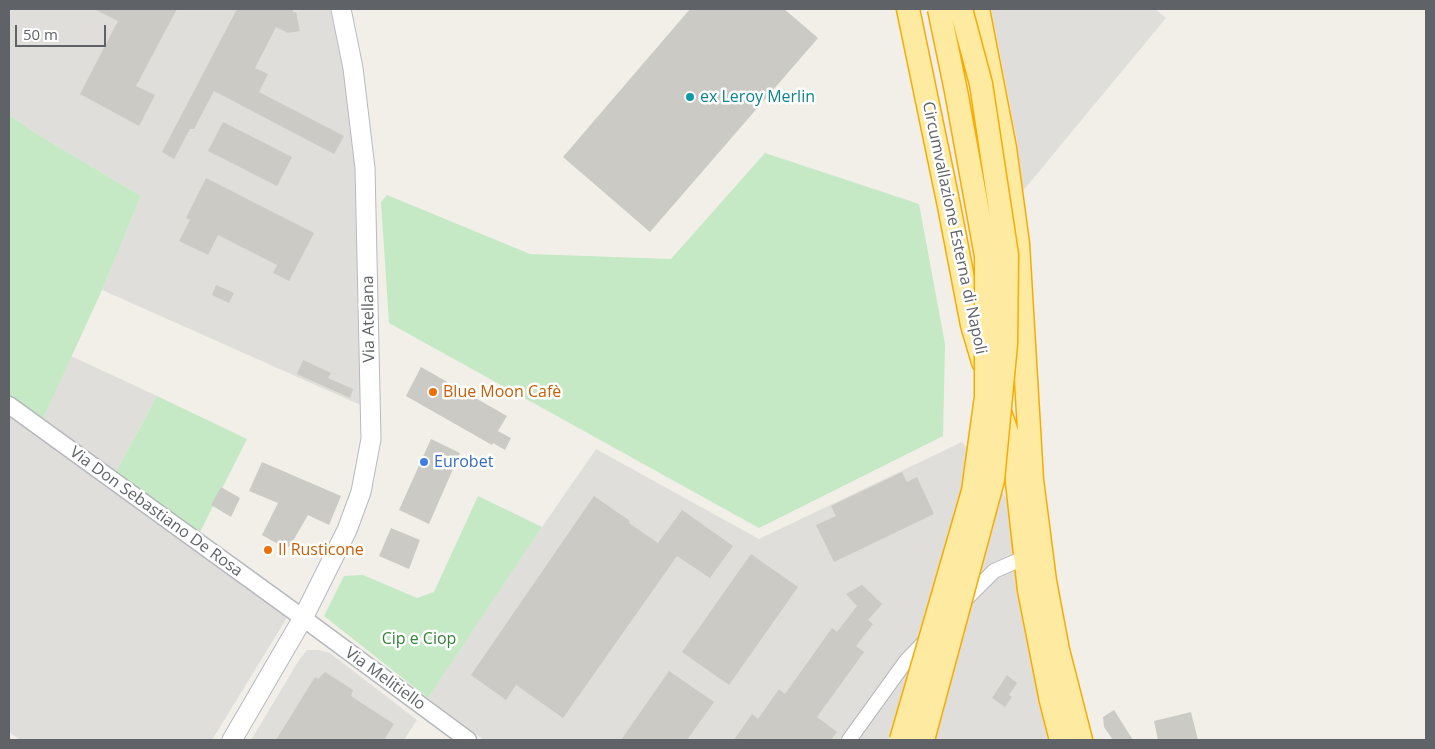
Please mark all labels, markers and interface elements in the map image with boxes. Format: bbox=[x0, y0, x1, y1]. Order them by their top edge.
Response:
scale bar bbox=[18, 15, 109, 47]
text: 50 m bbox=[23, 24, 58, 44]
place label: ex Leroy Merlin bbox=[700, 87, 815, 107]
marker: ex Leroy Merlin bbox=[684, 91, 696, 103]
street label: Circumvallazione Esterna di Napoli bbox=[918, 100, 990, 356]
street label: Via Atellana bbox=[359, 275, 379, 363]
place label: Blue Moon Cafè bbox=[443, 382, 561, 402]
marker: Blue Moon Cafè bbox=[427, 386, 439, 398]
street label: Via Don Sebastiano De Rosa bbox=[66, 443, 246, 581]
place label: Eurobet bbox=[434, 452, 493, 472]
marker: Eurobet bbox=[418, 456, 430, 468]
place label: Il Rusticone bbox=[278, 540, 364, 560]
marker: Il Rusticone bbox=[262, 544, 274, 556]
park label: Cip e Ciop bbox=[382, 629, 456, 649]
street label: Via Melitiello bbox=[341, 643, 429, 715]

